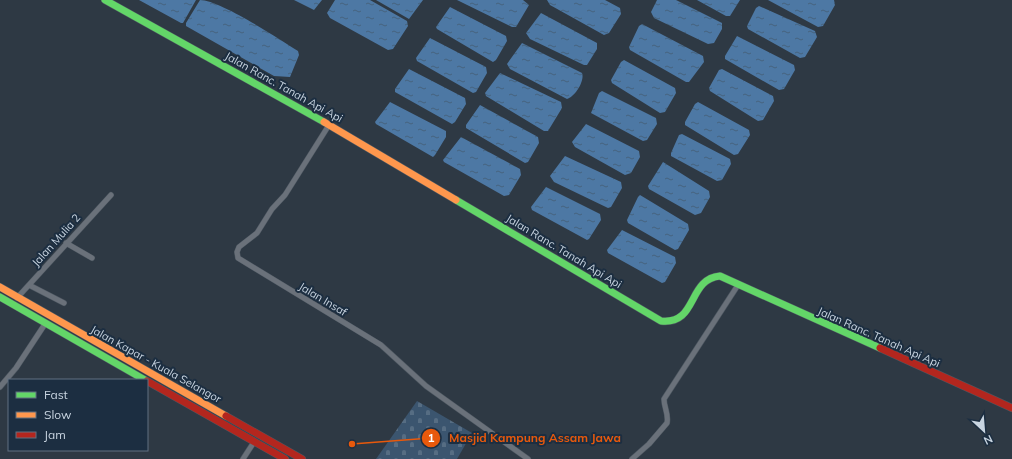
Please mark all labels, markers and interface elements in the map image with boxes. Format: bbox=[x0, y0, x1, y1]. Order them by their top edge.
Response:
street label: Jalan Ranc. Tanah Api Api bbox=[223, 49, 345, 125]
street label: Jalan Mulia 2 bbox=[29, 211, 83, 269]
street label: Jalan Ranc. Tanah Api Api bbox=[504, 211, 624, 291]
street label: Jalan Insaf bbox=[296, 279, 350, 319]
street label: Jalan Ranc. Tanah Api Api bbox=[816, 304, 942, 370]
street label: Jalan Kapar - Kuala Selangor bbox=[88, 322, 224, 406]
legend bbox=[8, 379, 148, 451]
text: Fast bbox=[44, 387, 68, 402]
text: Slow bbox=[44, 407, 72, 422]
north arrow bbox=[964, 411, 1004, 451]
callout: Masjid Kampung Assam Jawa bbox=[421, 426, 629, 450]
text: Jam bbox=[44, 427, 66, 442]
text: 1 bbox=[427, 430, 435, 445]
text: Masjid Kampung Assam Jawa bbox=[449, 430, 621, 445]
text: N bbox=[982, 432, 995, 448]

